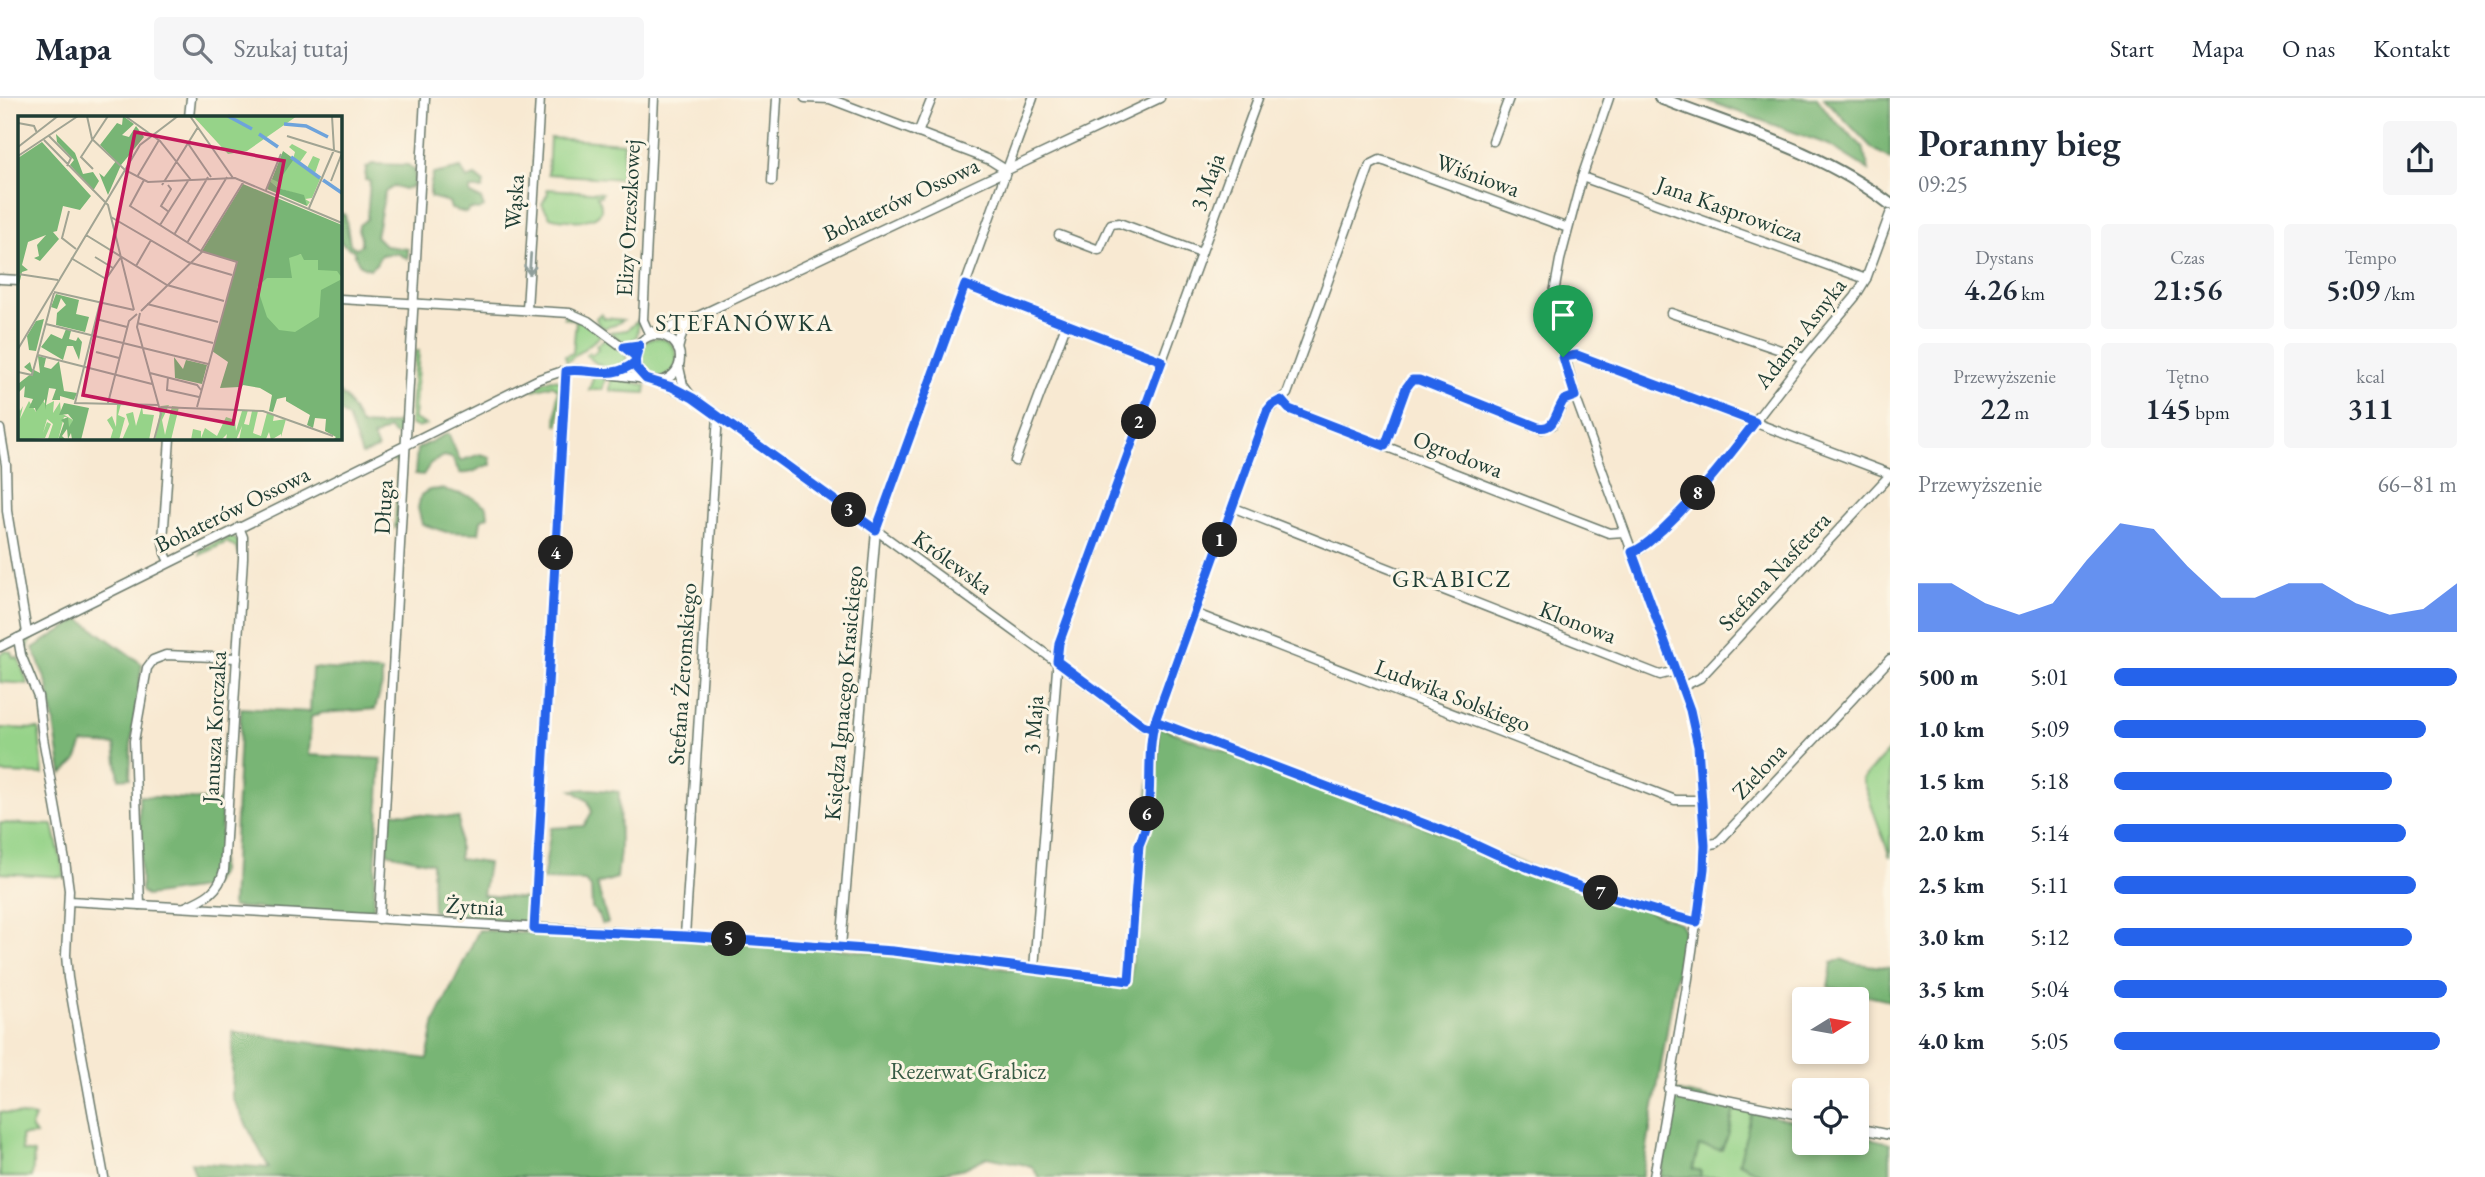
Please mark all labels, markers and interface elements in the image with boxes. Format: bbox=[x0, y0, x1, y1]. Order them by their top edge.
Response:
search box bbox=[154, 17, 644, 80]
text: Mapa bbox=[35, 27, 112, 70]
icon: search bbox=[178, 29, 216, 67]
text: Szukaj tutaj bbox=[234, 31, 349, 65]
text: Start bbox=[2110, 33, 2154, 64]
text: Mapa bbox=[2192, 33, 2244, 64]
text: O nas bbox=[2282, 33, 2335, 64]
text: Kontakt bbox=[2373, 33, 2450, 64]
inset map bbox=[18, 116, 341, 439]
text: Poranny bieg bbox=[1918, 118, 2121, 167]
button: share bbox=[2383, 121, 2457, 195]
street label: Elizy Orzeszkowej bbox=[609, 139, 647, 297]
street label: Wiśniowa bbox=[1432, 146, 1525, 204]
street label: 3 Maja bbox=[1183, 148, 1232, 215]
street label: Bohaterów Ossowa bbox=[818, 149, 985, 248]
street label: Jana Kasprowicza bbox=[1651, 168, 1808, 250]
text: 09:25 bbox=[1918, 169, 1968, 199]
street label: Wąska bbox=[497, 173, 531, 231]
text: Dystans bbox=[1975, 245, 2034, 270]
text: Czas bbox=[2170, 245, 2205, 270]
text: Tempo bbox=[2344, 245, 2397, 270]
one-way arrow bbox=[523, 252, 536, 275]
text: 4.26 bbox=[1964, 270, 2017, 309]
text: 21:56 bbox=[2153, 270, 2222, 309]
text: 5:09 bbox=[2326, 270, 2380, 309]
street label: Adama Asnyka bbox=[1747, 271, 1853, 395]
text: km bbox=[2017, 281, 2045, 306]
text: /km bbox=[2380, 281, 2415, 306]
pin bbox=[1533, 285, 1593, 357]
icon: arrive bbox=[1544, 296, 1582, 334]
district label: STEFANÓWKA bbox=[655, 307, 835, 338]
text: Przewyższenie bbox=[1953, 364, 2056, 389]
text: Tętno bbox=[2166, 364, 2209, 389]
text: kcal bbox=[2356, 364, 2385, 389]
text: 22 bbox=[1980, 389, 2011, 428]
text: 145 bbox=[2145, 389, 2191, 428]
text: 311 bbox=[2347, 389, 2394, 428]
text: m bbox=[2011, 400, 2029, 425]
text: bpm bbox=[2191, 400, 2230, 425]
pin: 2 bbox=[1122, 404, 1156, 440]
text: 2 bbox=[1133, 409, 1144, 434]
street label: Ogrodowa bbox=[1409, 423, 1508, 485]
street label: Bohaterów Ossowa bbox=[150, 458, 315, 559]
text: Przewyższenie bbox=[1918, 469, 2042, 499]
text: 66–81 m bbox=[2378, 469, 2457, 499]
pin: 8 bbox=[1680, 476, 1716, 510]
street label: Długa bbox=[367, 478, 399, 535]
text: 8 bbox=[1692, 480, 1703, 505]
pin: 3 bbox=[832, 492, 866, 528]
text: 3 bbox=[843, 497, 854, 522]
street label: Stefana Nasfetera bbox=[1711, 504, 1837, 637]
pin: 1 bbox=[1202, 522, 1238, 558]
street label: Królewska bbox=[907, 523, 1000, 602]
text: 1 bbox=[1214, 527, 1225, 552]
pin: 4 bbox=[538, 536, 574, 570]
text: 4 bbox=[550, 540, 561, 565]
district label: GRABICZ bbox=[1392, 563, 1512, 594]
street label: Księdza Ignacego Krasickiego bbox=[817, 564, 869, 822]
street label: Stefana Żeromskiego bbox=[661, 582, 703, 766]
street label: Klonowa bbox=[1535, 594, 1622, 651]
street label: Janusza Korczaka bbox=[195, 649, 233, 806]
street label: Ludwika Solskiego bbox=[1371, 651, 1535, 739]
text: 500 m bbox=[1918, 662, 1979, 692]
text: 5:01 bbox=[2030, 662, 2069, 692]
street label: 3 Maja bbox=[1016, 694, 1050, 756]
text: 1.0 km bbox=[1918, 714, 1985, 744]
text: 5:09 bbox=[2030, 714, 2069, 744]
street label: Zielona bbox=[1725, 736, 1793, 806]
text: 1.5 km bbox=[1918, 766, 1985, 796]
text: 5:18 bbox=[2030, 766, 2069, 796]
pin: 6 bbox=[1130, 796, 1164, 832]
text: 6 bbox=[1141, 801, 1152, 826]
text: 2.0 km bbox=[1918, 818, 1985, 848]
text: 5:14 bbox=[2030, 818, 2069, 848]
text: 2.5 km bbox=[1918, 870, 1985, 900]
text: 5:11 bbox=[2030, 870, 2069, 900]
pin: 7 bbox=[1584, 876, 1618, 910]
text: 7 bbox=[1595, 880, 1606, 905]
street label: Żytnia bbox=[445, 889, 506, 923]
pin: 5 bbox=[712, 922, 746, 956]
text: 3.0 km bbox=[1918, 922, 1985, 952]
text: 5:12 bbox=[2030, 922, 2069, 952]
text: 5 bbox=[723, 926, 734, 951]
text: 3.5 km bbox=[1918, 974, 1985, 1004]
text: 5:04 bbox=[2030, 974, 2069, 1004]
north arrow bbox=[1792, 987, 1869, 1064]
map controls bbox=[1792, 987, 1869, 1155]
text: 4.0 km bbox=[1918, 1026, 1985, 1056]
text: 5:05 bbox=[2030, 1026, 2069, 1056]
park label: Rezerwat Grabicz bbox=[890, 1056, 1046, 1086]
button: locate bbox=[1792, 1078, 1869, 1155]

